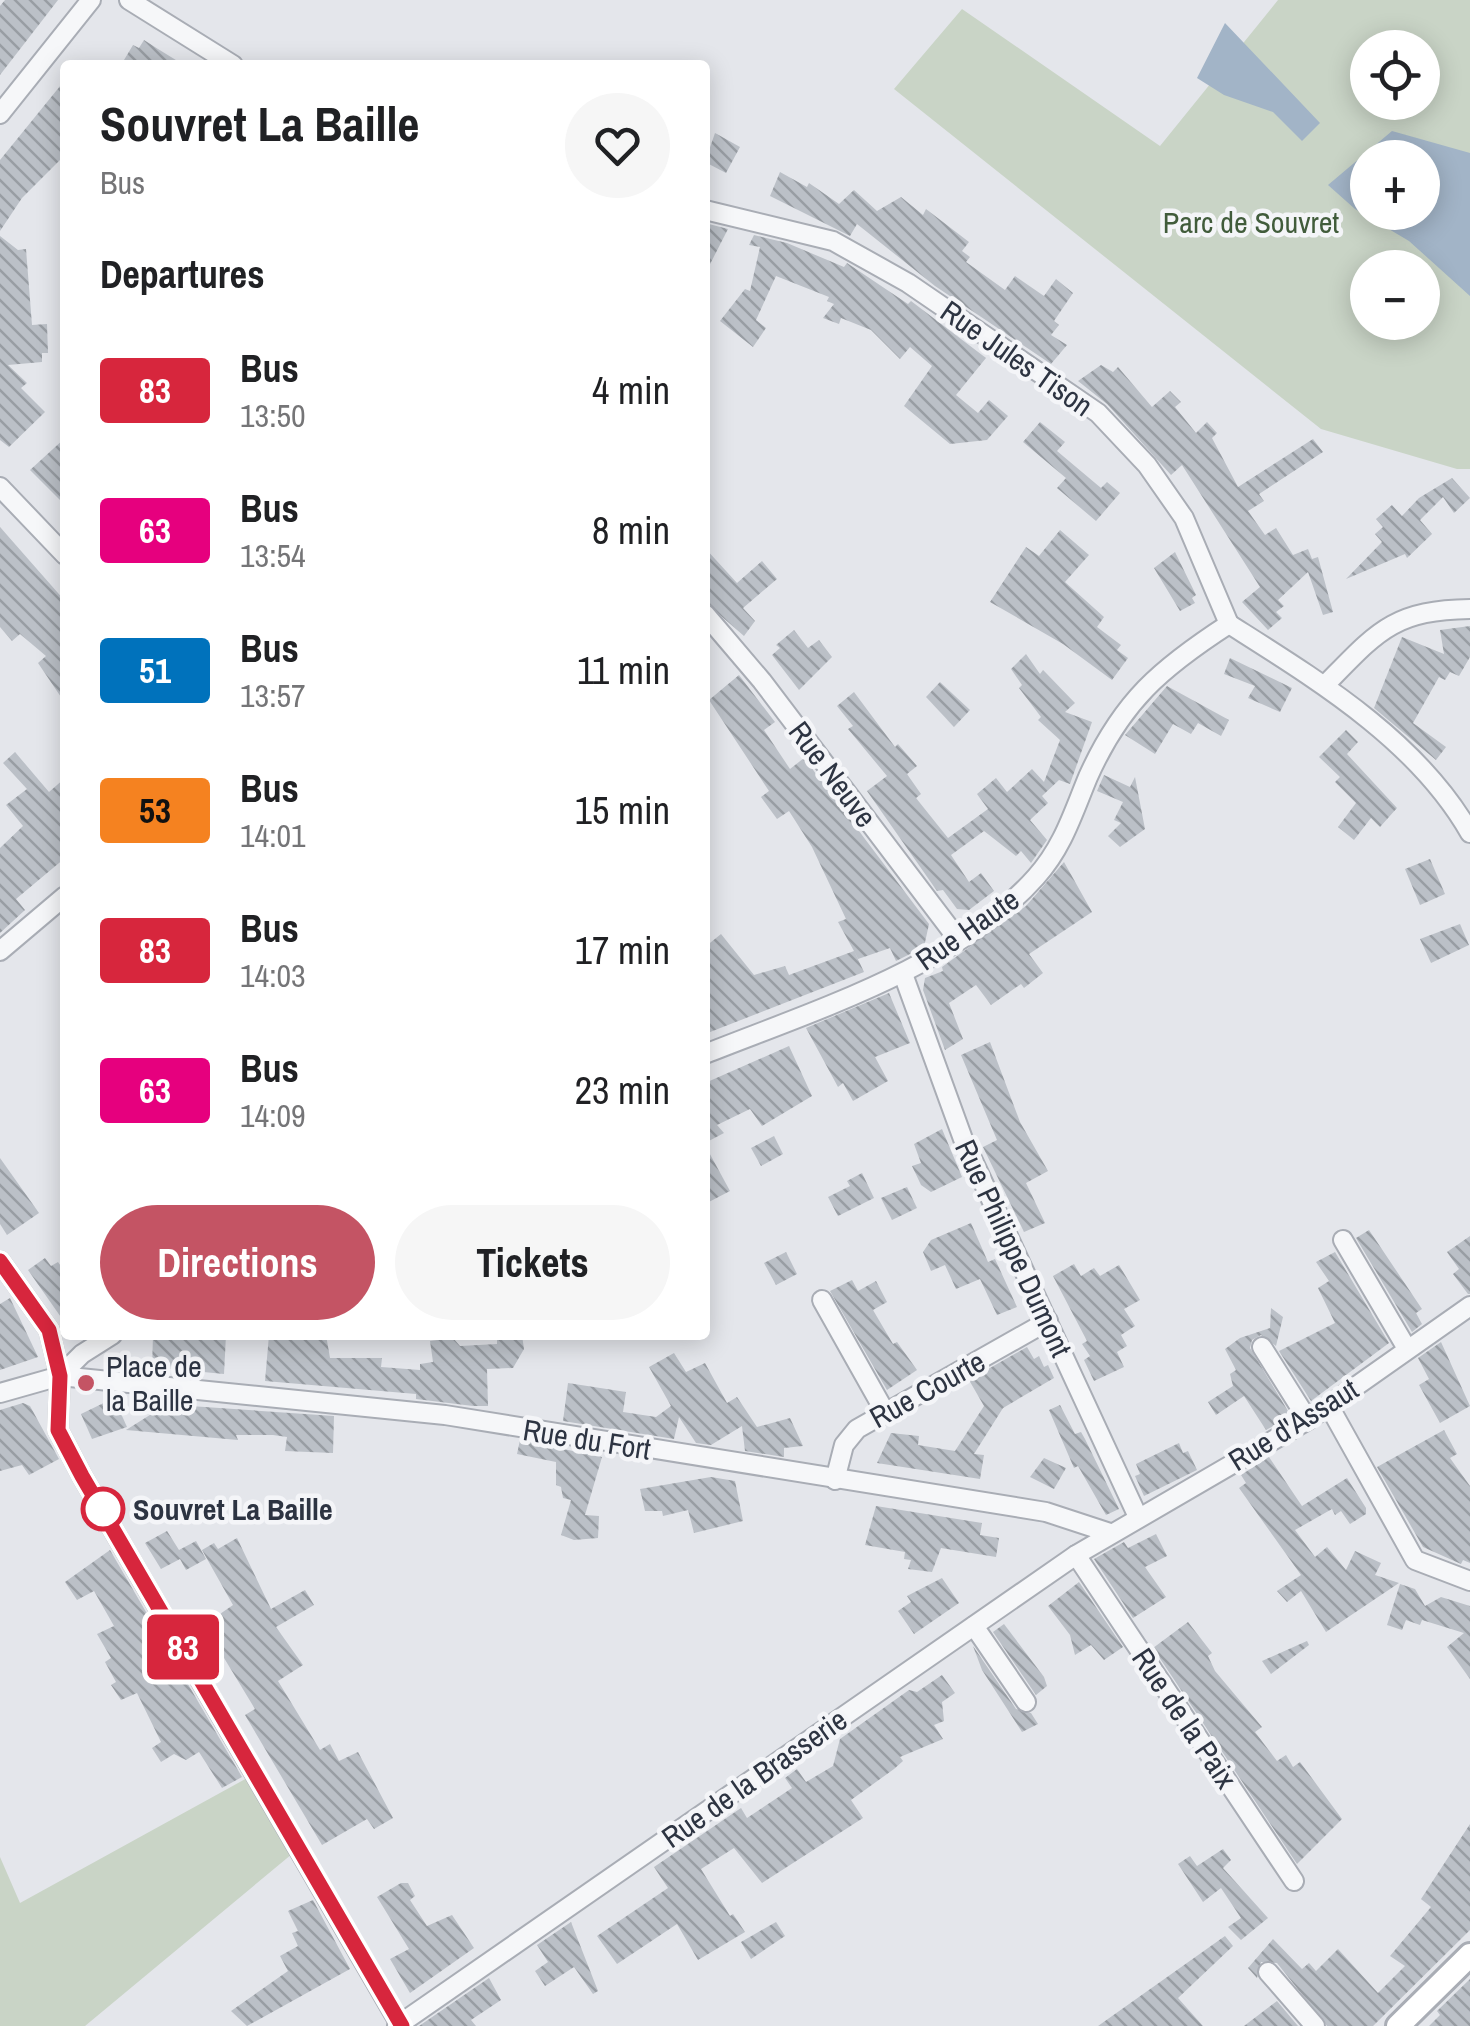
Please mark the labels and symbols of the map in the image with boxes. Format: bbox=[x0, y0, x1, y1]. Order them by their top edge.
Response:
park label: Parc de Souvret bbox=[1163, 202, 1339, 242]
street label: Rue Jules Tison bbox=[933, 291, 1101, 425]
street label: Rue Neuve bbox=[780, 713, 886, 835]
street label: Rue Haute bbox=[907, 879, 1027, 979]
street label: Rue Philippe Dumont bbox=[946, 1133, 1082, 1363]
street label: Rue Courte bbox=[862, 1341, 992, 1437]
place label: Place de la Baille bbox=[106, 1346, 202, 1420]
street label: Rue d'Assaut bbox=[1221, 1368, 1365, 1480]
marker: Place de la Baille bbox=[75, 1372, 97, 1394]
street label: Rue du Fort bbox=[520, 1409, 654, 1469]
marker: Souvret La Baille bbox=[82, 1488, 124, 1530]
place label: Souvret La Baille bbox=[133, 1489, 333, 1529]
line badge: 83 bbox=[138, 1614, 228, 1680]
street label: Rue de la Paix bbox=[1123, 1640, 1247, 1797]
street label: Rue de la Brasserie bbox=[653, 1699, 855, 1857]

